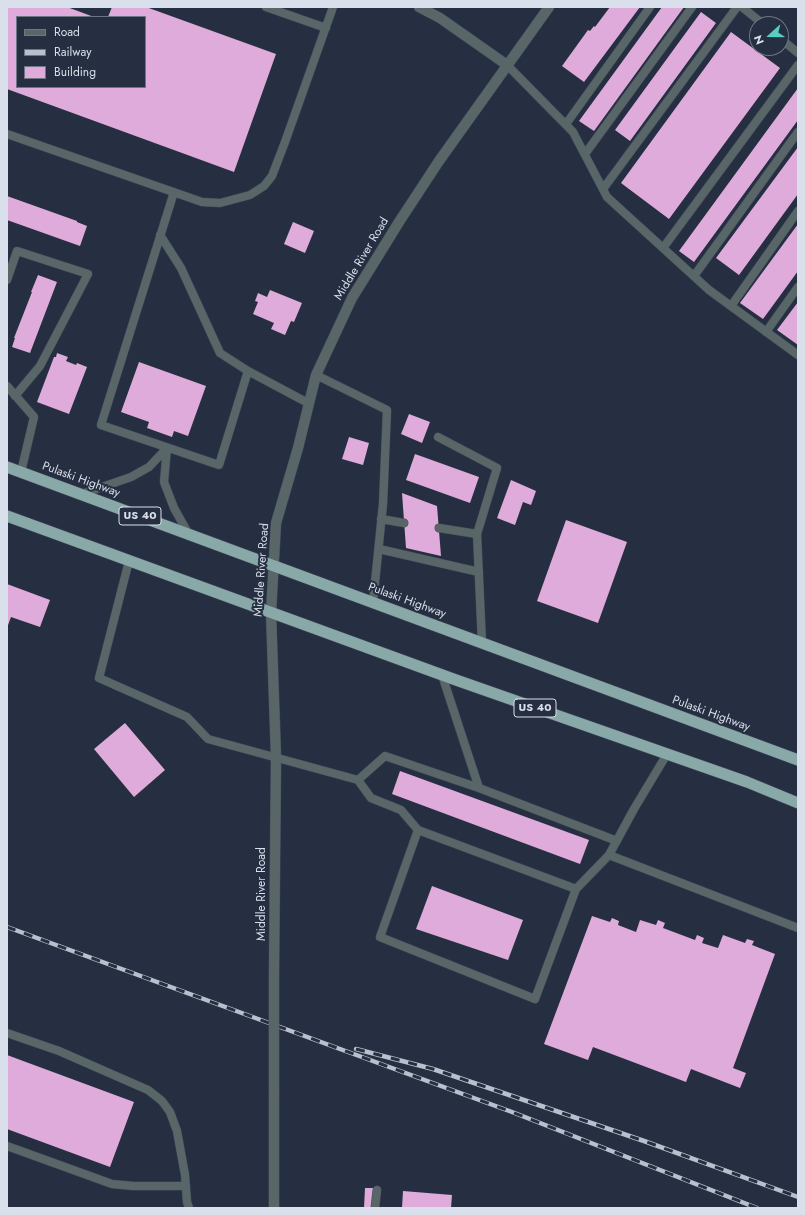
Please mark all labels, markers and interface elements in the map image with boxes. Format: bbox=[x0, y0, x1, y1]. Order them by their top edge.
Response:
legend bbox=[16, 16, 146, 88]
north arrow bbox=[749, 16, 789, 56]
text: Road bbox=[54, 23, 80, 41]
text: N bbox=[750, 33, 768, 47]
text: Railway bbox=[54, 43, 92, 61]
text: Building bbox=[54, 63, 96, 81]
street label: Middle River Road bbox=[332, 215, 392, 303]
street label: Pulaski Highway bbox=[40, 459, 122, 501]
road number: US 40 bbox=[119, 507, 161, 525]
street label: Middle River Road bbox=[252, 523, 272, 617]
street label: Pulaski Highway bbox=[366, 580, 448, 622]
street label: Pulaski Highway bbox=[670, 693, 752, 735]
road number: US 40 bbox=[514, 699, 556, 717]
street label: Middle River Road bbox=[255, 847, 269, 941]

